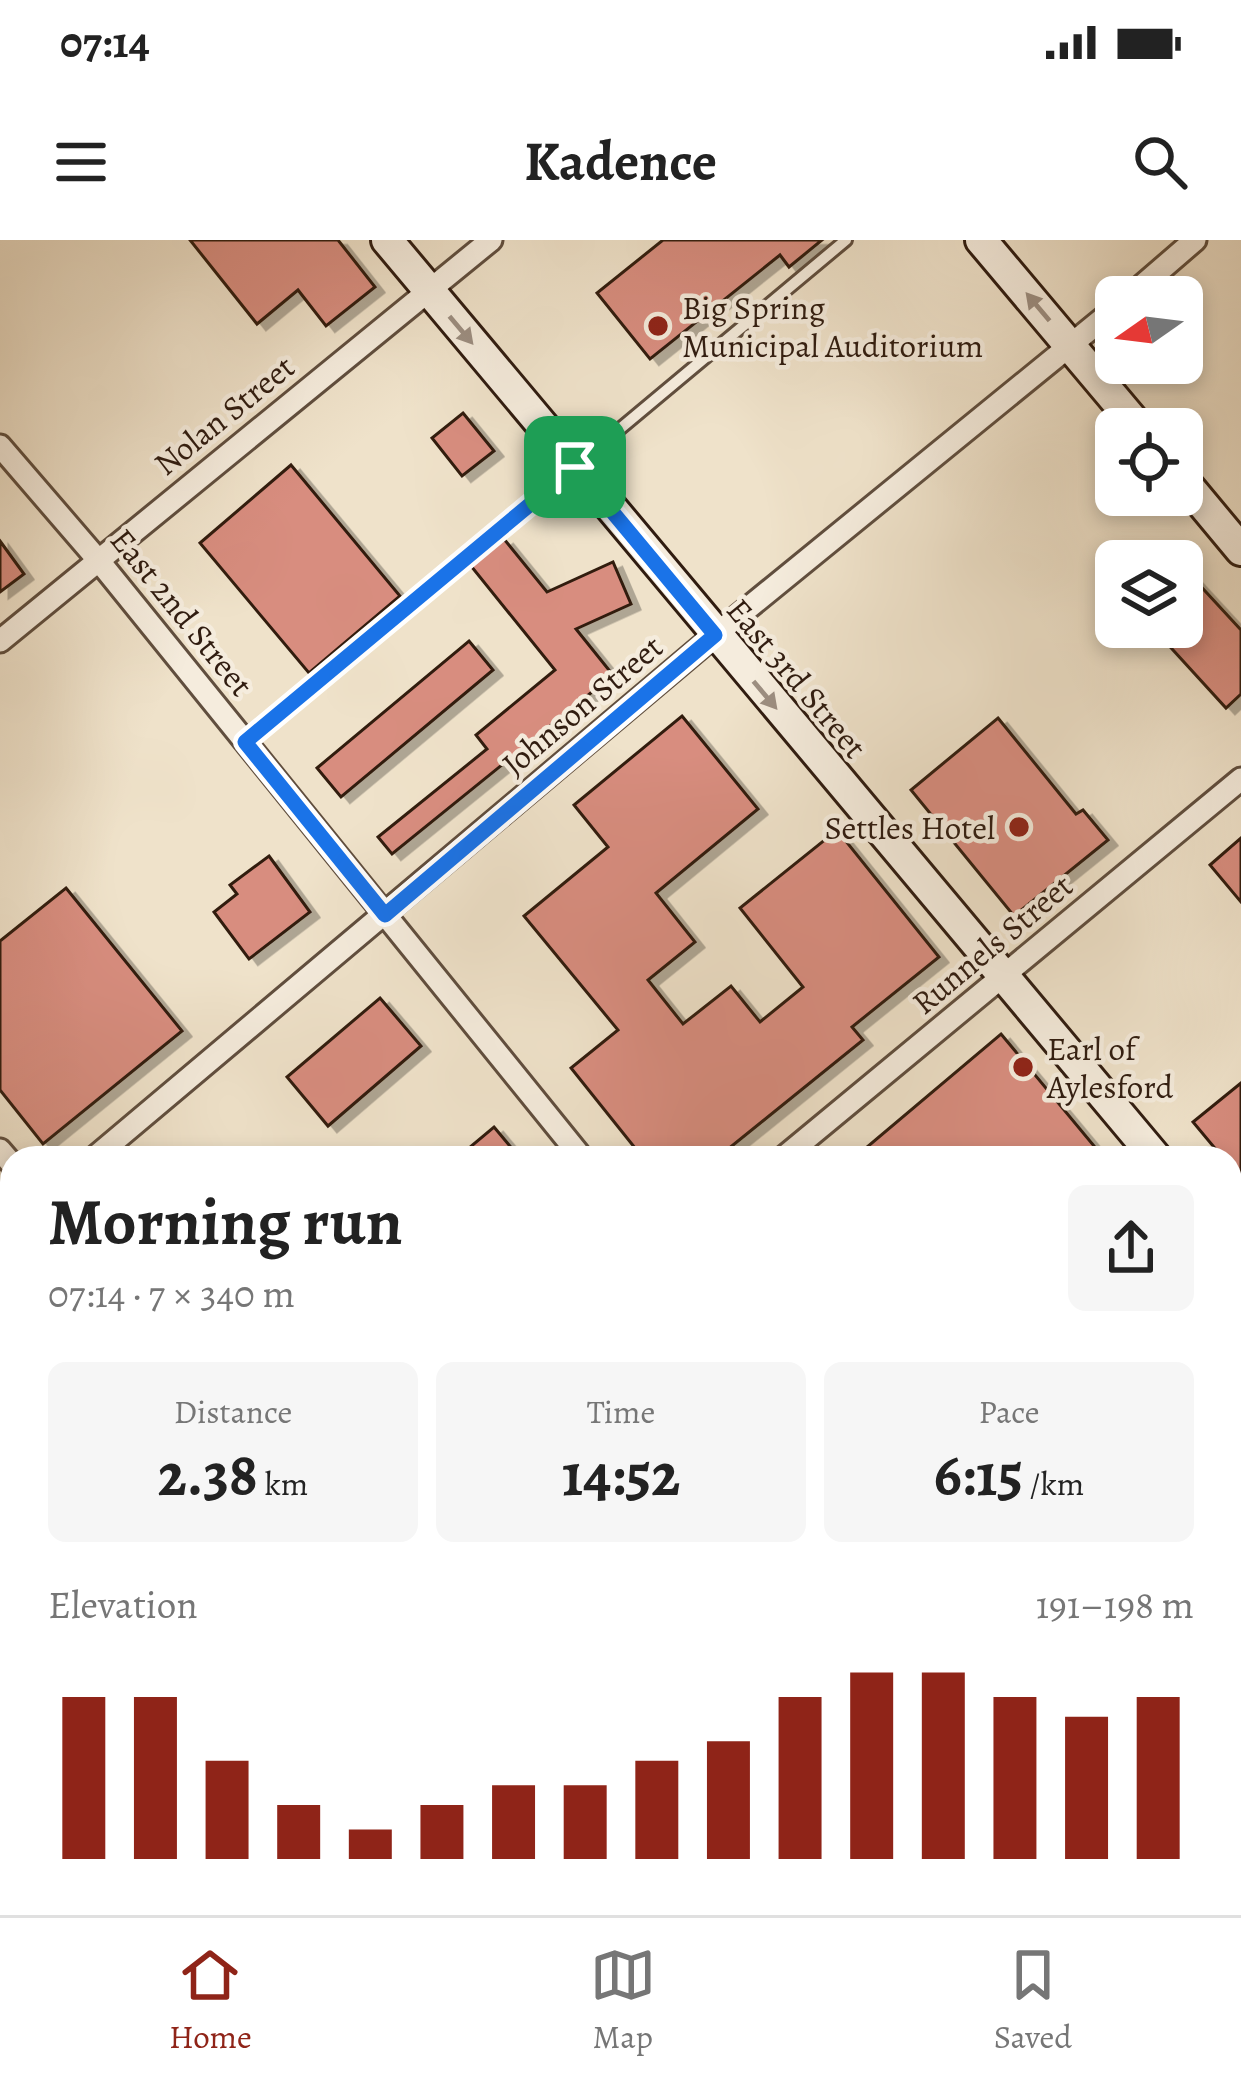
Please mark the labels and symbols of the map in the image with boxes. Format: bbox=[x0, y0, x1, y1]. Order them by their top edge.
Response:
north arrow bbox=[1095, 276, 1203, 384]
place label: Big Spring Municipal Auditorium bbox=[682, 285, 983, 368]
one-way arrow bbox=[1026, 292, 1052, 322]
marker: Big Spring Municipal Auditorium bbox=[645, 313, 671, 339]
one-way arrow bbox=[448, 315, 474, 346]
street label: Nolan Street bbox=[144, 344, 304, 486]
pin bbox=[524, 416, 626, 518]
street label: East 2nd Street bbox=[100, 519, 264, 706]
street label: East 3rd Street bbox=[717, 588, 877, 768]
street label: Johnson Street bbox=[492, 624, 672, 786]
one-way arrow bbox=[751, 680, 777, 710]
place label: Settles Hotel bbox=[825, 805, 995, 850]
marker: Settles Hotel bbox=[1006, 814, 1032, 840]
street label: Runnels Street bbox=[902, 863, 1082, 1025]
place label: Earl of Aylesford bbox=[1046, 1026, 1173, 1109]
marker: Earl of Aylesford bbox=[1010, 1054, 1036, 1080]

